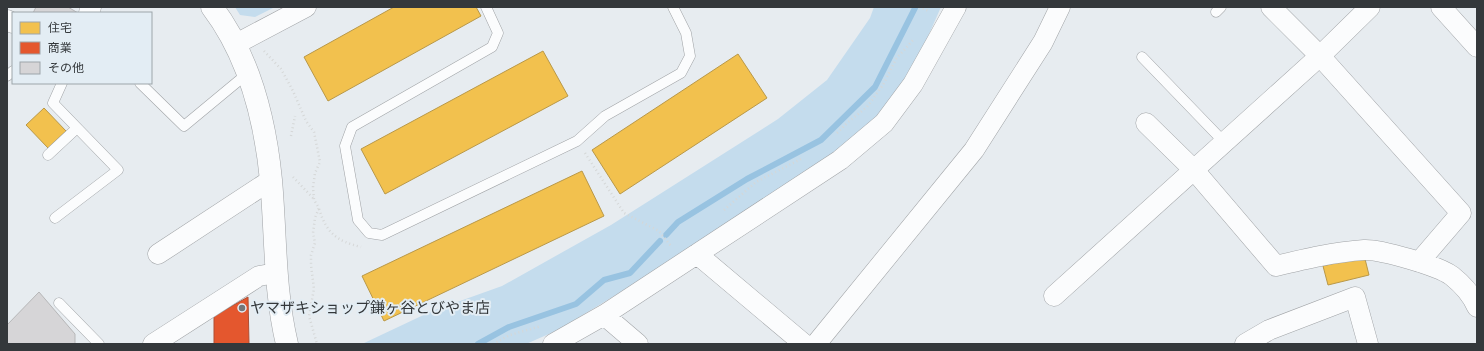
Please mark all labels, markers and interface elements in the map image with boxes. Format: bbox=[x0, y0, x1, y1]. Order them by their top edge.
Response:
legend bbox=[12, 12, 152, 84]
text: 住宅 bbox=[48, 19, 72, 37]
text: 商業 bbox=[48, 39, 72, 57]
text: その他 bbox=[48, 59, 84, 77]
place label: ヤマザキショップ鎌ヶ谷とびやま店 bbox=[250, 297, 490, 319]
marker: ヤマザキショップ鎌ヶ谷とびやま店 bbox=[237, 303, 247, 313]

